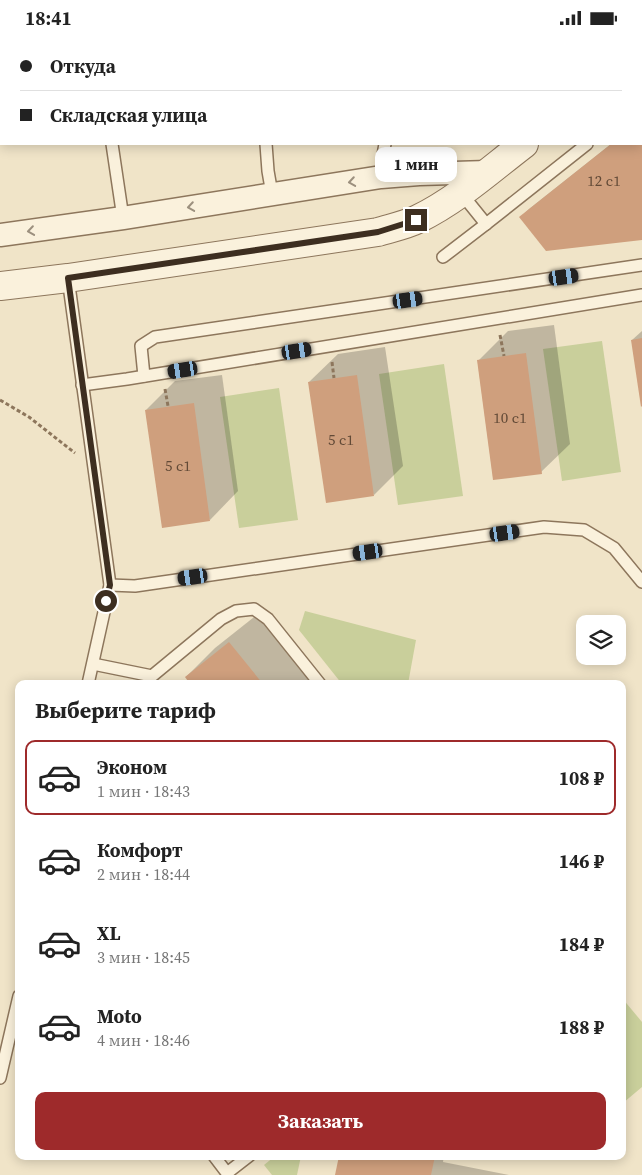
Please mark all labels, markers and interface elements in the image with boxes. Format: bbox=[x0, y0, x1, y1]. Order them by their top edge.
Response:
text: 18:41 bbox=[25, 5, 72, 31]
text: Откуда bbox=[50, 53, 116, 79]
text: Складская улица bbox=[50, 102, 207, 128]
callout: 1 мин bbox=[375, 147, 457, 183]
text: 1 мин bbox=[394, 153, 438, 175]
house number: 12 с1 bbox=[587, 170, 621, 191]
one-way arrow bbox=[348, 176, 356, 186]
one-way arrow bbox=[187, 201, 196, 211]
route end bbox=[405, 209, 427, 231]
one-way arrow bbox=[26, 225, 34, 236]
car bbox=[548, 267, 579, 287]
car bbox=[392, 290, 423, 310]
car bbox=[281, 341, 312, 361]
car bbox=[167, 360, 198, 380]
house number: 10 с1 bbox=[493, 407, 527, 428]
house number: 5 с1 bbox=[328, 429, 354, 450]
house number: 5 с1 bbox=[165, 455, 191, 476]
car bbox=[489, 523, 520, 543]
car bbox=[352, 542, 383, 562]
car bbox=[177, 567, 208, 587]
route start bbox=[95, 590, 117, 612]
map controls bbox=[576, 615, 626, 665]
button: layers bbox=[576, 615, 626, 665]
text: Выберите тариф bbox=[35, 695, 216, 725]
text: Эконом bbox=[97, 754, 167, 780]
icon: car bbox=[37, 755, 82, 800]
text: 108 ₽ bbox=[559, 765, 604, 791]
text: 1 мин · 18:43 bbox=[97, 780, 190, 802]
text: Комфорт bbox=[97, 837, 183, 863]
icon: car bbox=[37, 838, 82, 883]
text: 146 ₽ bbox=[559, 848, 604, 874]
text: 2 мин · 18:44 bbox=[97, 863, 190, 885]
text: XL bbox=[97, 920, 120, 946]
icon: car bbox=[37, 921, 82, 966]
text: 184 ₽ bbox=[559, 931, 604, 957]
text: 3 мин · 18:45 bbox=[97, 946, 190, 968]
text: Moto bbox=[97, 1003, 142, 1029]
icon: car bbox=[37, 1004, 82, 1049]
text: 188 ₽ bbox=[559, 1014, 604, 1040]
text: 4 мин · 18:46 bbox=[97, 1029, 190, 1051]
button: Заказать bbox=[35, 1092, 606, 1150]

